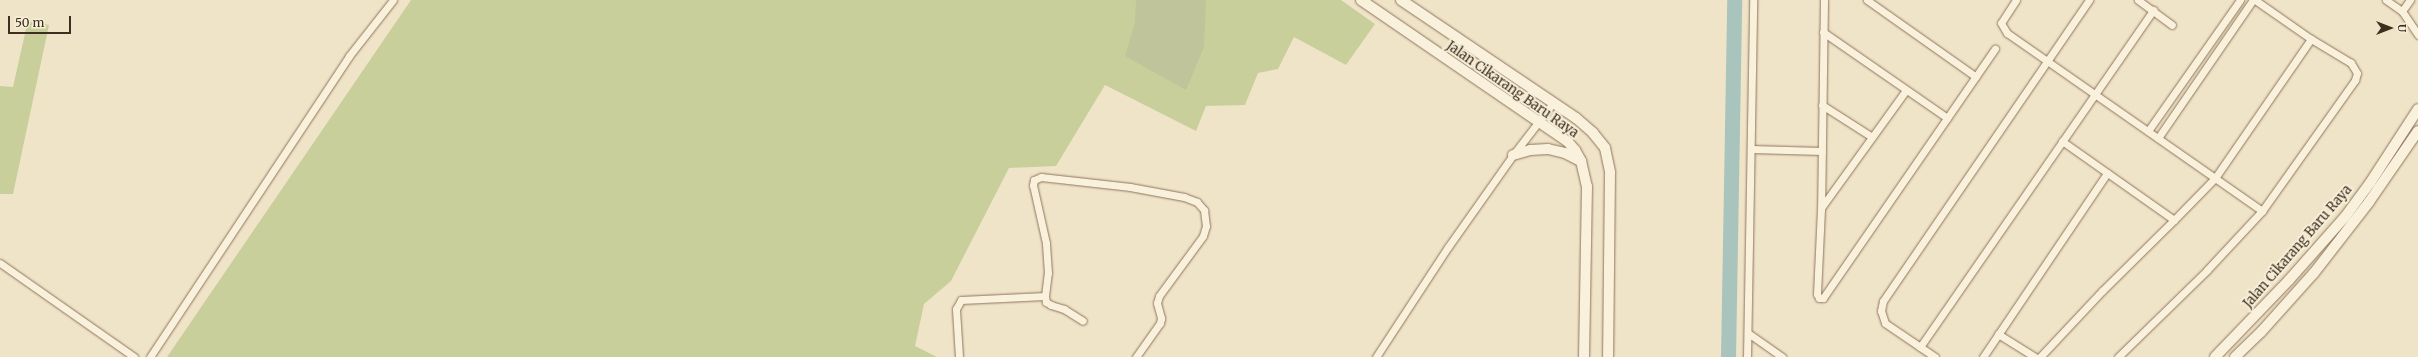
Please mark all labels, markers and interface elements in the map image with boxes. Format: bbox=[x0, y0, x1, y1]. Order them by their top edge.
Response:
scale bar bbox=[10, 8, 73, 34]
north arrow bbox=[2370, 8, 2410, 48]
text: 50 m bbox=[15, 15, 44, 30]
text: U bbox=[2395, 24, 2409, 32]
street label: Jalan Cikarang Baru Raya bbox=[1443, 38, 1581, 142]
street label: Jalan Cikarang Baru Raya bbox=[2240, 182, 2356, 312]

